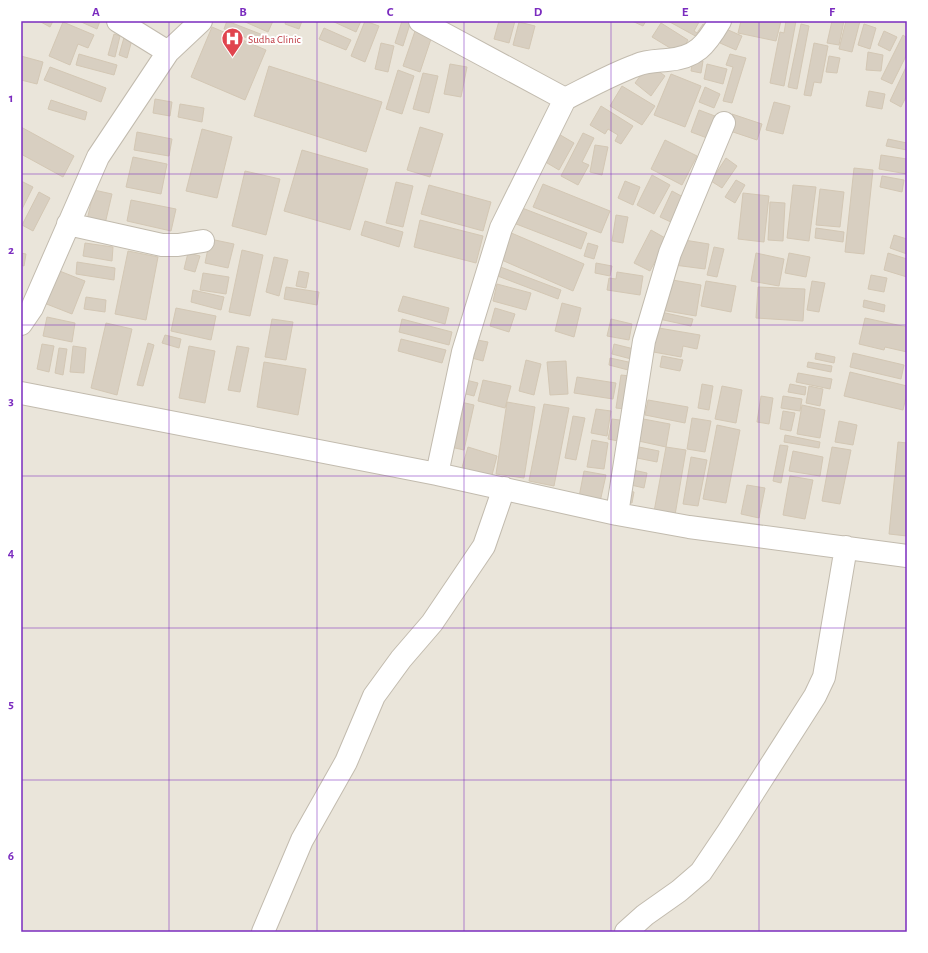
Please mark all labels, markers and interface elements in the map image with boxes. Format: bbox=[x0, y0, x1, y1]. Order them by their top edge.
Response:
text: A bbox=[92, 6, 100, 19]
text: B bbox=[239, 6, 247, 19]
text: C bbox=[387, 6, 394, 19]
text: D bbox=[534, 6, 543, 19]
text: E bbox=[682, 6, 689, 19]
text: F bbox=[829, 6, 836, 19]
hospital icon: Sudha Clinic bbox=[219, 26, 245, 59]
place label: Sudha Clinic bbox=[248, 34, 302, 45]
text: 1 bbox=[9, 92, 13, 105]
text: 2 bbox=[8, 244, 14, 257]
text: 3 bbox=[8, 395, 14, 408]
text: 4 bbox=[8, 547, 15, 560]
text: 5 bbox=[8, 698, 14, 711]
text: 6 bbox=[8, 850, 14, 863]

